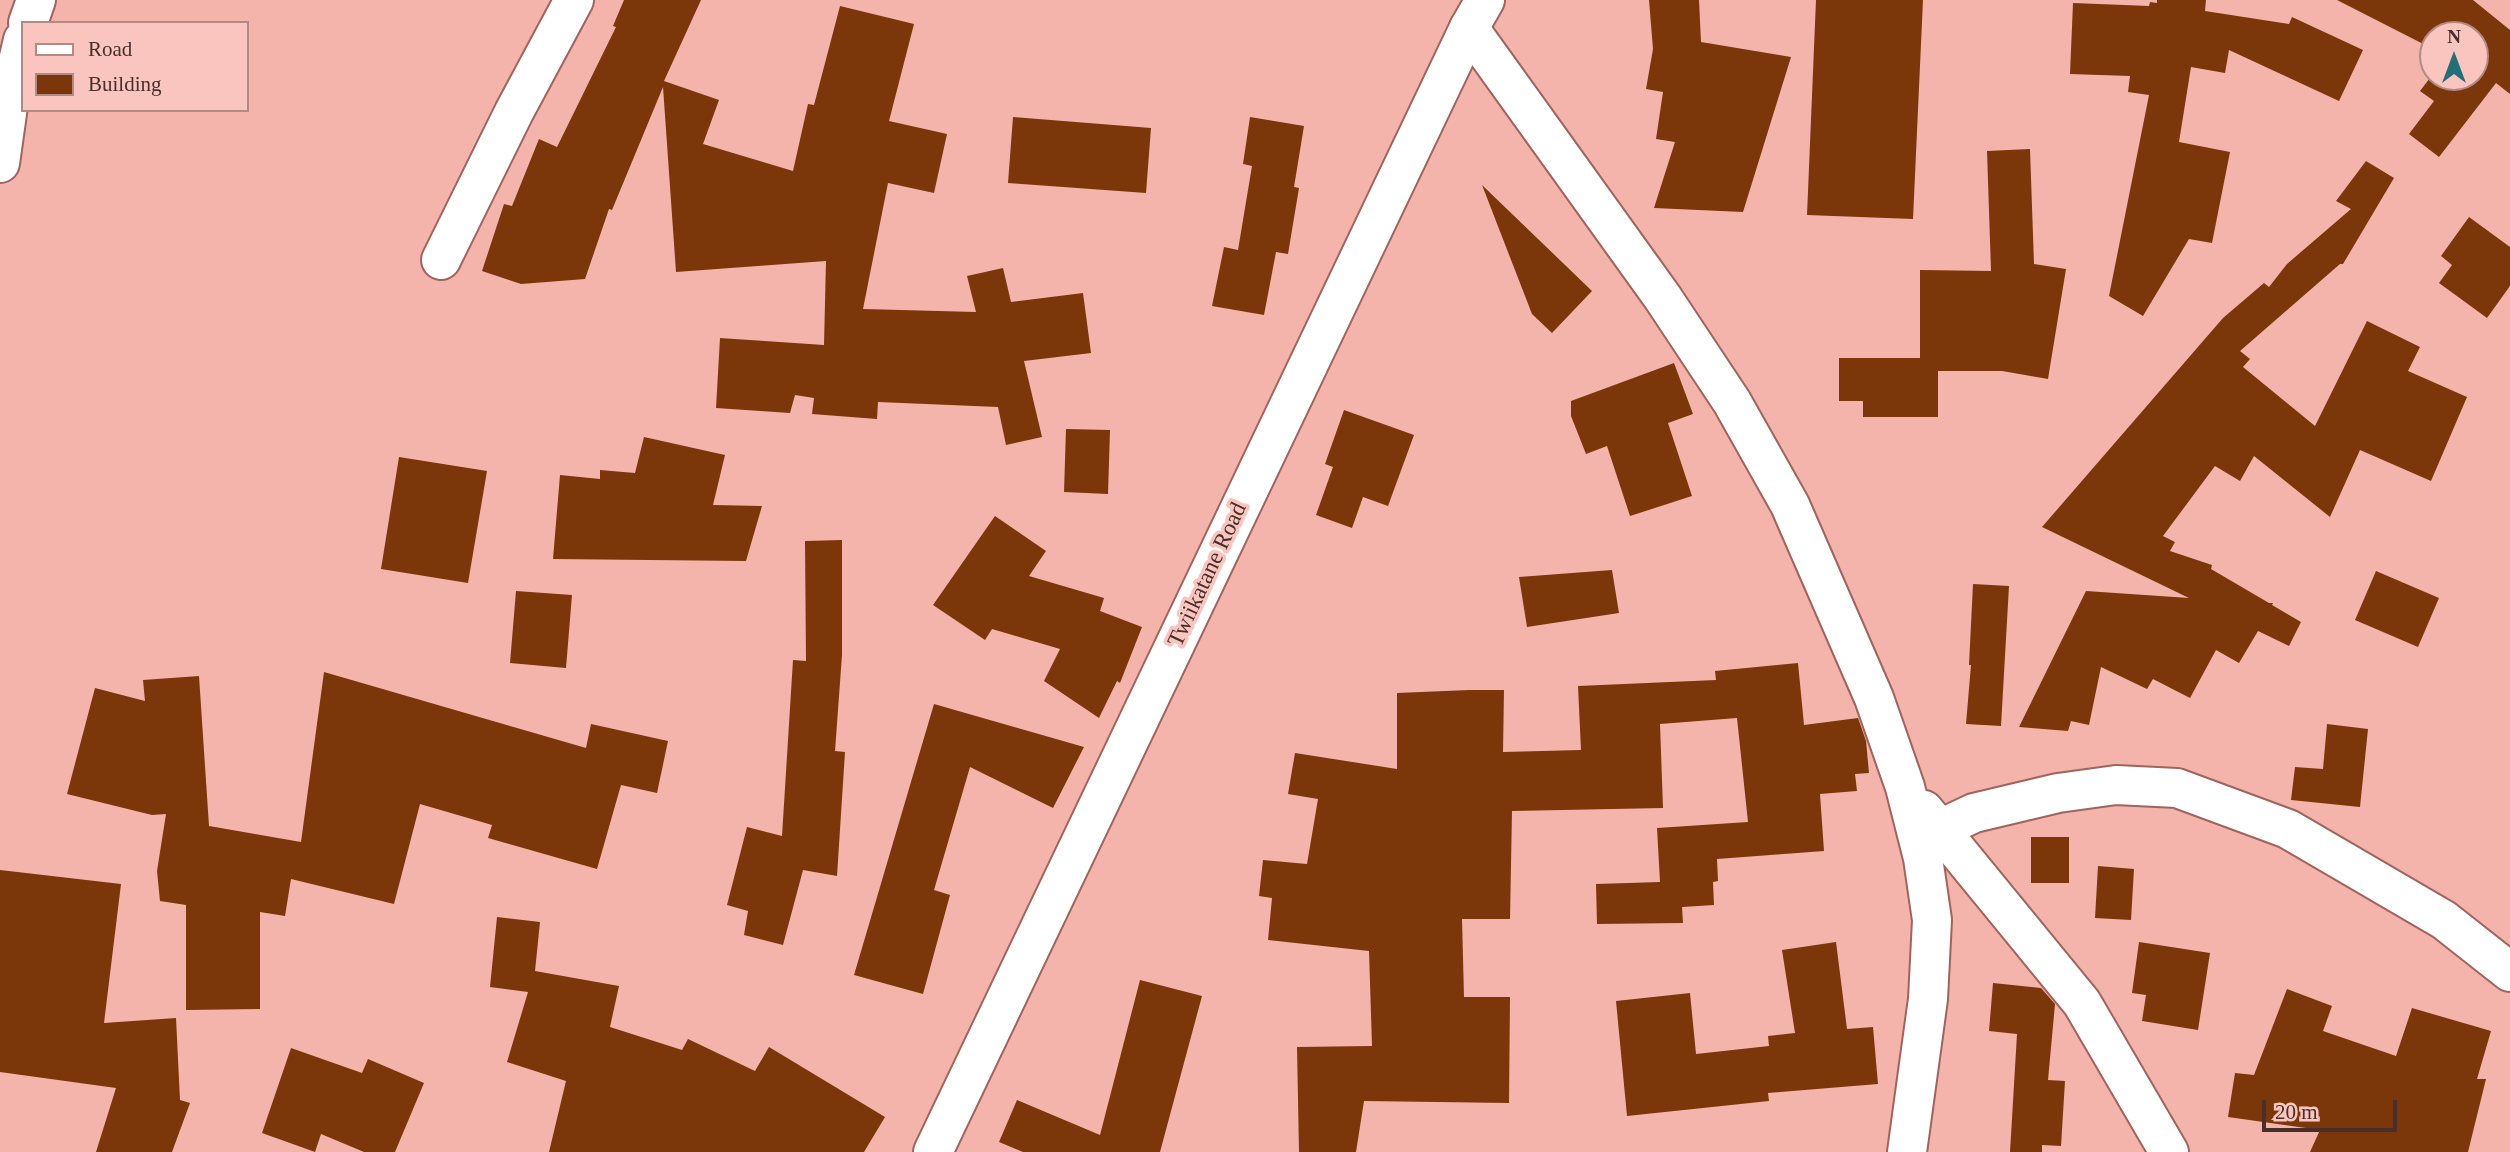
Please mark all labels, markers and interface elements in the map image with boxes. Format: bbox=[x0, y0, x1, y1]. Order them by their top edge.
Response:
legend bbox=[21, 21, 248, 112]
north arrow bbox=[2419, 21, 2489, 91]
text: N bbox=[2447, 26, 2461, 47]
text: Road bbox=[88, 37, 132, 61]
text: Building bbox=[88, 72, 162, 96]
street label: Twiikatane Road bbox=[1162, 498, 1254, 652]
scale bar bbox=[2265, 1086, 2400, 1130]
text: 20 m bbox=[2275, 1100, 2318, 1124]

